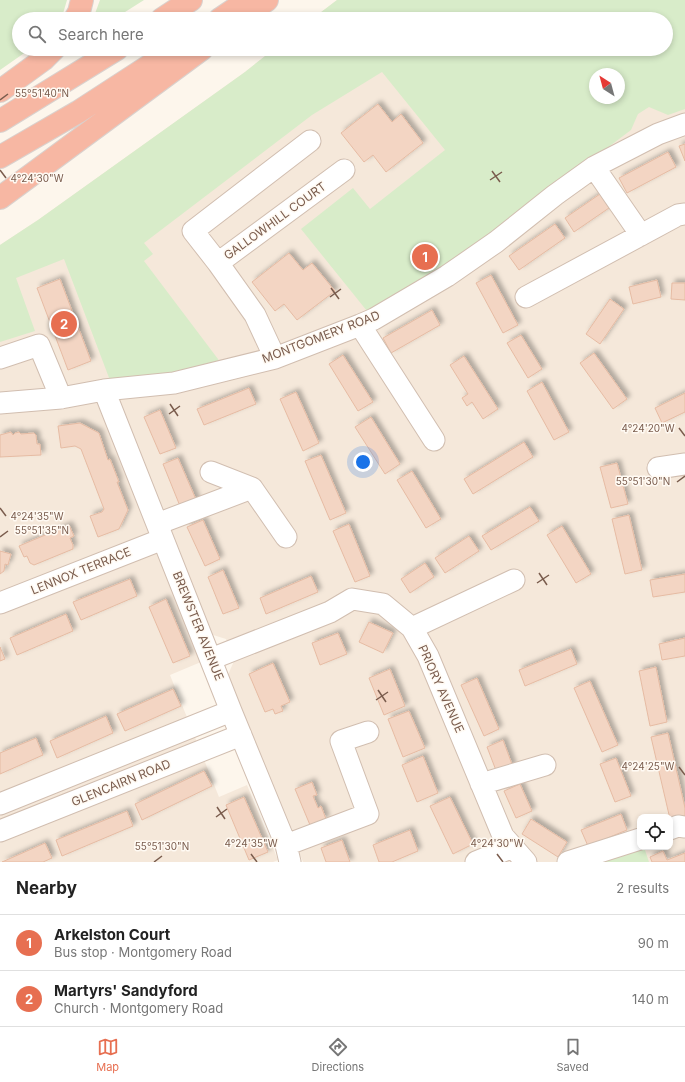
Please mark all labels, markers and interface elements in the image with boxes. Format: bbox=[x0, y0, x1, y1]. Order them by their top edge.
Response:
search box bbox=[12, 12, 673, 56]
icon: search bbox=[26, 23, 48, 45]
text: Search here bbox=[58, 25, 144, 44]
north arrow bbox=[589, 68, 625, 104]
text: 55°51'40"N bbox=[15, 87, 69, 99]
text: 4°24'30"W bbox=[10, 172, 64, 184]
street label: GALLOWHILL COURT bbox=[221, 178, 329, 263]
pin: 1 bbox=[412, 242, 438, 272]
street label: MONTGOMERY ROAD bbox=[260, 307, 382, 366]
pin: 2 bbox=[51, 309, 77, 339]
text: 4°24'20"W bbox=[621, 422, 675, 434]
your location bbox=[353, 452, 373, 472]
text: 55°51'30"N bbox=[616, 475, 670, 487]
text: 4°24'35"W bbox=[11, 510, 64, 522]
text: 55°51'35"N bbox=[15, 524, 69, 536]
street label: LENNOX TERRACE bbox=[29, 544, 133, 597]
street label: BREWSTER AVENUE bbox=[170, 569, 227, 683]
street label: PRIORY AVENUE bbox=[415, 642, 468, 735]
street label: GLENCAIRN ROAD bbox=[69, 756, 173, 809]
text: 4°24'25"W bbox=[622, 760, 675, 772]
map controls bbox=[637, 814, 673, 850]
button: locate bbox=[637, 814, 673, 850]
text: 4°24'35"W bbox=[225, 837, 278, 849]
text: 4°24'30"W bbox=[470, 837, 524, 849]
text: 55°51'30"N bbox=[135, 840, 189, 852]
text: Nearby bbox=[16, 878, 77, 898]
text: 2 results bbox=[616, 880, 669, 896]
text: Arkelston Court bbox=[54, 925, 170, 944]
text: 1 bbox=[26, 935, 32, 951]
text: 90 m bbox=[638, 935, 669, 951]
text: Bus stop · Montgomery Road bbox=[54, 944, 232, 960]
text: Martyrs' Sandyford bbox=[54, 981, 198, 1000]
text: 2 bbox=[25, 991, 33, 1007]
text: 140 m bbox=[632, 991, 669, 1007]
text: Church · Montgomery Road bbox=[54, 1000, 223, 1016]
tab: Map bbox=[96, 1036, 119, 1074]
tab: Directions bbox=[312, 1036, 364, 1074]
tab: Saved bbox=[557, 1036, 589, 1074]

